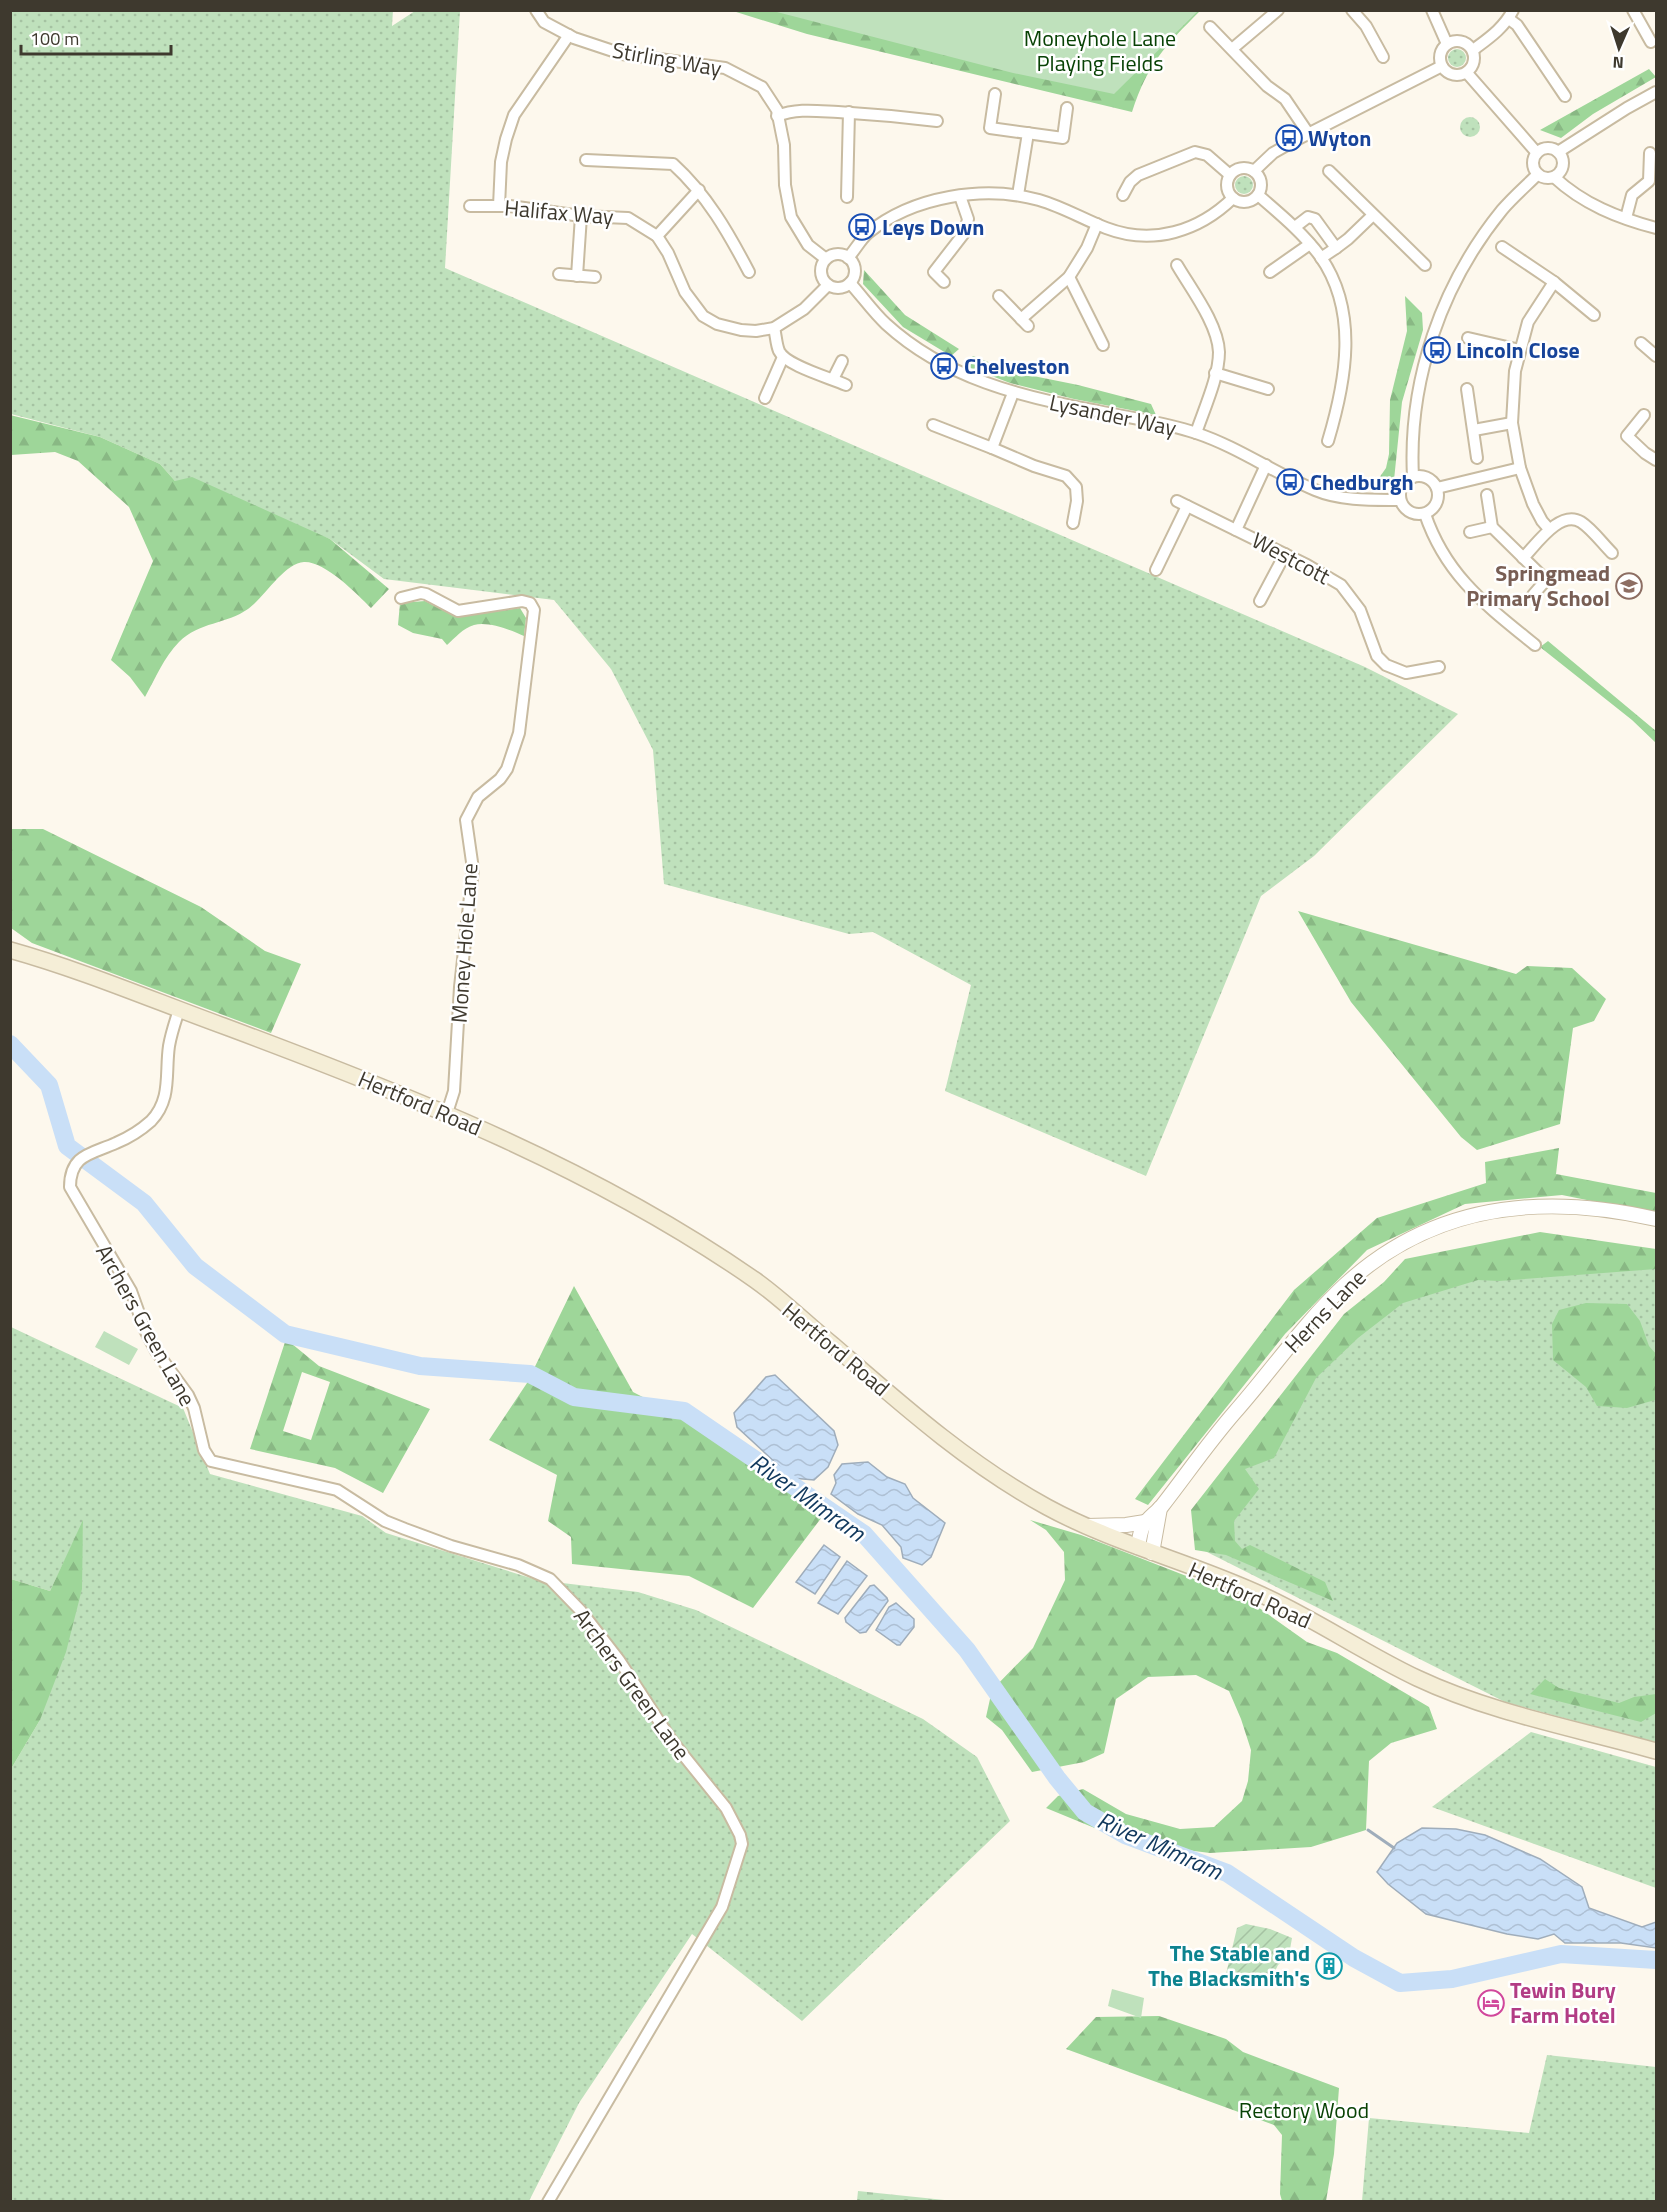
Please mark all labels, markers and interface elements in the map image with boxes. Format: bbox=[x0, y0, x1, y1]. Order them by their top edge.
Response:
scale bar bbox=[21, 18, 171, 56]
north arrow bbox=[1589, 18, 1649, 78]
park label: Moneyhole Lane Playing Fields bbox=[1024, 21, 1176, 80]
text: 100 m bbox=[30, 25, 79, 52]
street label: Stirling Way bbox=[610, 33, 725, 85]
text: N bbox=[1612, 51, 1624, 75]
place label: Wyton bbox=[1308, 121, 1371, 155]
bus stop icon: Wyton bbox=[1274, 123, 1304, 153]
street label: Halifax Way bbox=[503, 190, 615, 234]
place label: Leys Down bbox=[882, 210, 984, 244]
bus stop icon: Leys Down bbox=[847, 212, 877, 242]
place label: Lincoln Close bbox=[1456, 333, 1580, 367]
bus stop icon: Lincoln Close bbox=[1422, 335, 1452, 365]
place label: Chelveston bbox=[964, 349, 1070, 383]
bus stop icon: Chelveston bbox=[929, 351, 959, 381]
street label: Lysander Way bbox=[1046, 385, 1180, 445]
place label: Chedburgh bbox=[1310, 465, 1414, 499]
bus stop icon: Chedburgh bbox=[1275, 467, 1305, 497]
street label: Westcott bbox=[1246, 523, 1337, 593]
place label: Springmead Primary School bbox=[1466, 556, 1610, 615]
school or university icon: Springmead Primary School bbox=[1614, 571, 1644, 601]
street label: Money Hole Lane bbox=[441, 862, 487, 1024]
street label: Hertford Road bbox=[353, 1062, 487, 1144]
street label: Archers Green Lane bbox=[87, 1238, 205, 1412]
street label: Herns Lane bbox=[1276, 1261, 1374, 1361]
street label: Hertford Road bbox=[775, 1294, 897, 1404]
water label: River Mimram bbox=[743, 1444, 874, 1551]
street label: Hertford Road bbox=[1183, 1553, 1317, 1637]
street label: Archers Green Lane bbox=[565, 1601, 699, 1767]
water label: River Mimram bbox=[1092, 1801, 1229, 1889]
place label: The Stable and The Blacksmith's bbox=[1148, 1936, 1310, 1995]
building icon: The Stable and The Blacksmith's bbox=[1314, 1951, 1344, 1981]
place label: Tewin Bury Farm Hotel bbox=[1510, 1973, 1616, 2032]
hotel icon: Tewin Bury Farm Hotel bbox=[1476, 1988, 1506, 2018]
park label: Rectory Wood bbox=[1239, 2093, 1369, 2127]

